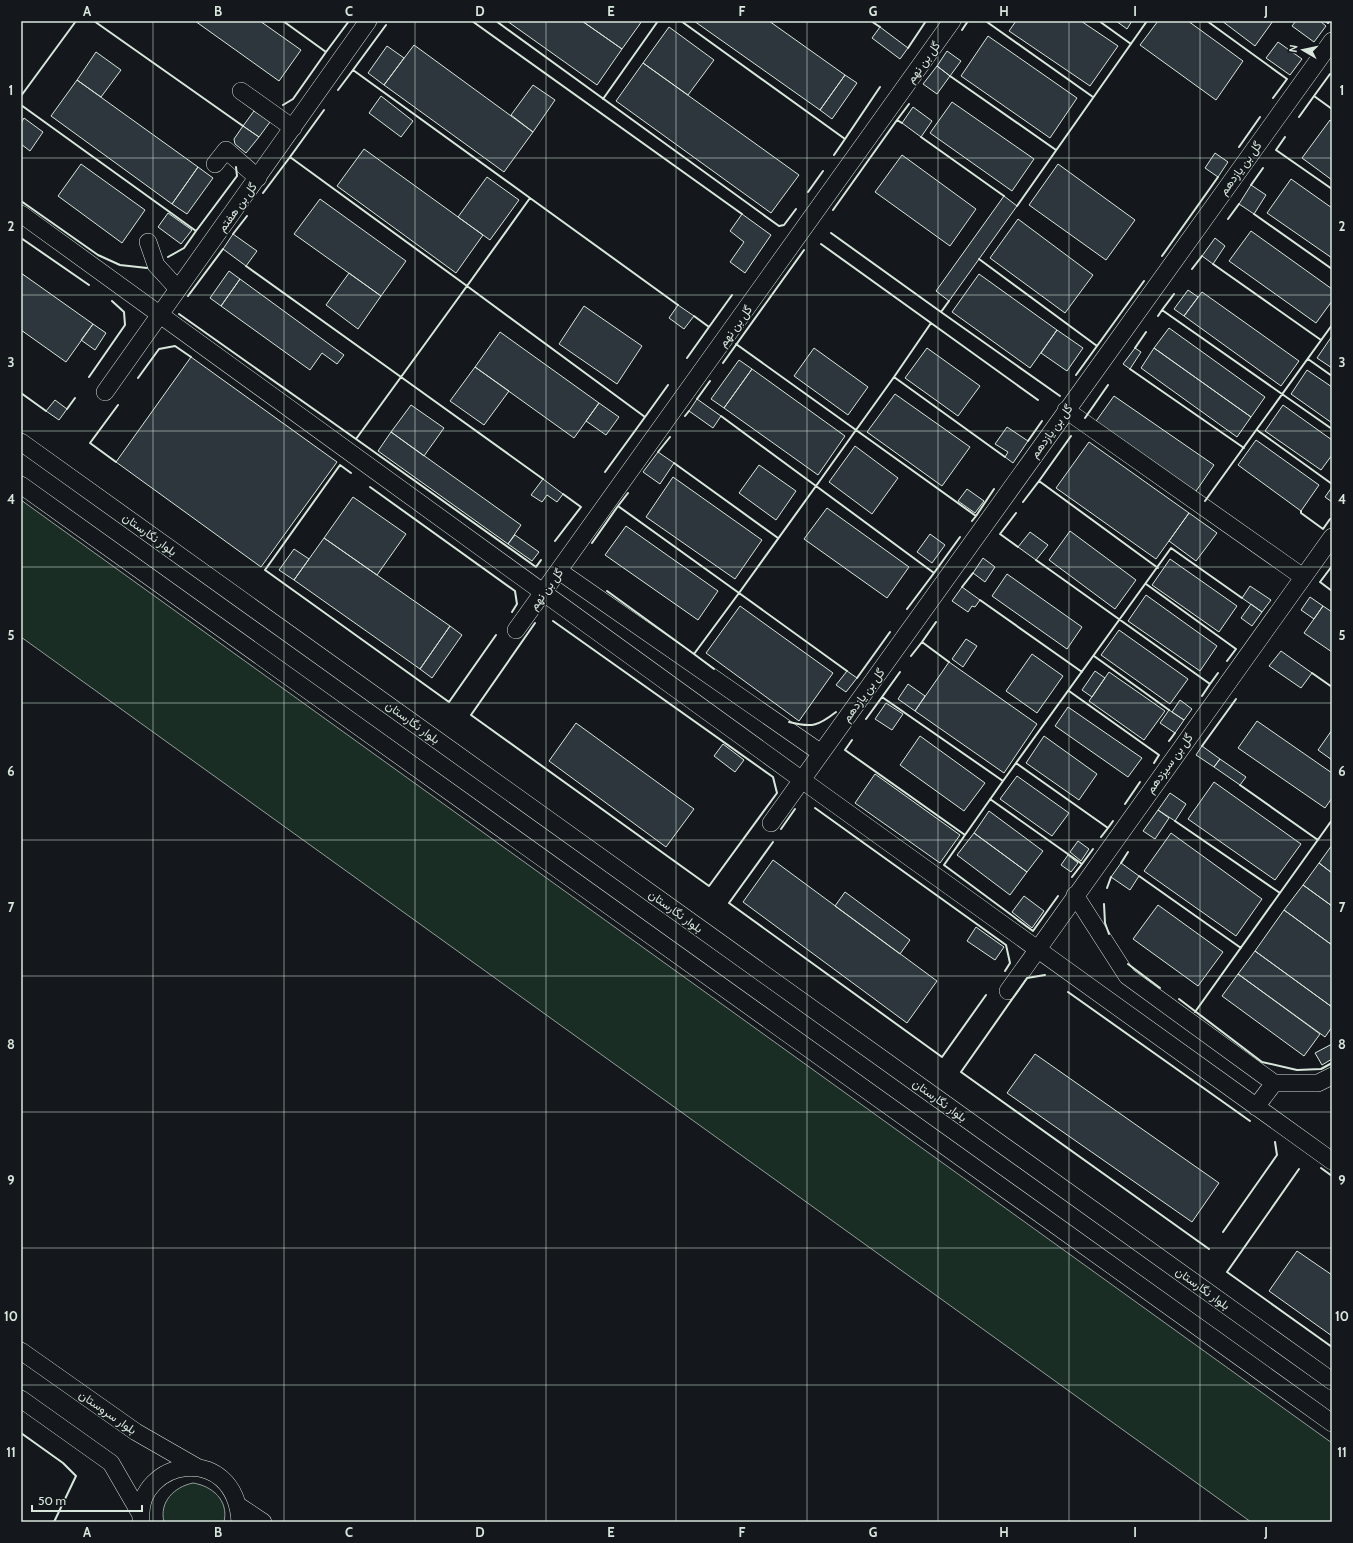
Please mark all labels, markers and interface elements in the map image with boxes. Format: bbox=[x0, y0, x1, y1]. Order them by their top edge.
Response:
text: A bbox=[83, 3, 92, 19]
text: B bbox=[214, 3, 222, 19]
text: C bbox=[345, 3, 353, 19]
text: D bbox=[475, 3, 485, 19]
text: E bbox=[607, 3, 615, 19]
text: F bbox=[739, 3, 746, 19]
text: G bbox=[869, 3, 878, 19]
text: H bbox=[999, 3, 1009, 19]
text: I bbox=[1133, 3, 1137, 19]
text: J bbox=[1263, 3, 1268, 19]
north arrow bbox=[1283, 30, 1323, 70]
street label: گل بن نهم bbox=[903, 38, 944, 86]
text: N bbox=[1286, 43, 1301, 53]
text: 1 bbox=[9, 82, 13, 98]
text: 1 bbox=[1340, 82, 1344, 98]
street label: گل بن یازدهم bbox=[1216, 138, 1265, 198]
street label: گل بن هفتم bbox=[214, 179, 261, 235]
text: 2 bbox=[8, 218, 15, 234]
text: 2 bbox=[1339, 218, 1346, 234]
street label: گل بن نهم bbox=[715, 302, 756, 350]
text: 3 bbox=[7, 354, 15, 370]
text: 3 bbox=[1338, 354, 1346, 370]
street label: گل بن یازدهم bbox=[1027, 401, 1076, 461]
text: 4 bbox=[7, 491, 15, 507]
text: 4 bbox=[1338, 491, 1346, 507]
street label: بلوار نگارستان bbox=[119, 509, 180, 560]
street label: گل بن نهم bbox=[526, 565, 567, 613]
text: 5 bbox=[8, 627, 15, 643]
text: 5 bbox=[1339, 627, 1346, 643]
street label: گل بن یازدهم bbox=[839, 665, 888, 725]
street label: بلوار نگارستان bbox=[382, 697, 443, 748]
street label: گل بن سیزدهم bbox=[1142, 730, 1197, 797]
text: 6 bbox=[7, 763, 15, 779]
text: 6 bbox=[1338, 763, 1346, 779]
street label: بلوار نگارستان bbox=[645, 886, 706, 937]
text: 7 bbox=[8, 899, 15, 915]
text: 7 bbox=[1339, 899, 1346, 915]
text: 8 bbox=[7, 1036, 15, 1052]
text: 8 bbox=[1338, 1036, 1346, 1052]
street label: بلوار نگارستان bbox=[909, 1075, 970, 1126]
text: 9 bbox=[7, 1172, 15, 1188]
text: 9 bbox=[1338, 1172, 1346, 1188]
street label: بلوار نگارستان bbox=[1172, 1263, 1233, 1314]
text: 10 bbox=[4, 1308, 18, 1324]
text: 10 bbox=[1335, 1308, 1349, 1324]
street label: بلوار سروستان bbox=[76, 1387, 140, 1438]
text: 11 bbox=[6, 1444, 16, 1460]
text: 11 bbox=[1337, 1444, 1347, 1460]
scale bar bbox=[32, 1487, 142, 1513]
text: 50 m bbox=[38, 1493, 66, 1508]
text: A bbox=[83, 1524, 92, 1540]
text: B bbox=[214, 1524, 222, 1540]
text: C bbox=[345, 1524, 353, 1540]
text: D bbox=[475, 1524, 485, 1540]
text: E bbox=[607, 1524, 615, 1540]
text: F bbox=[739, 1524, 746, 1540]
text: G bbox=[869, 1524, 878, 1540]
text: H bbox=[999, 1524, 1009, 1540]
text: I bbox=[1133, 1524, 1137, 1540]
text: J bbox=[1263, 1524, 1268, 1540]

